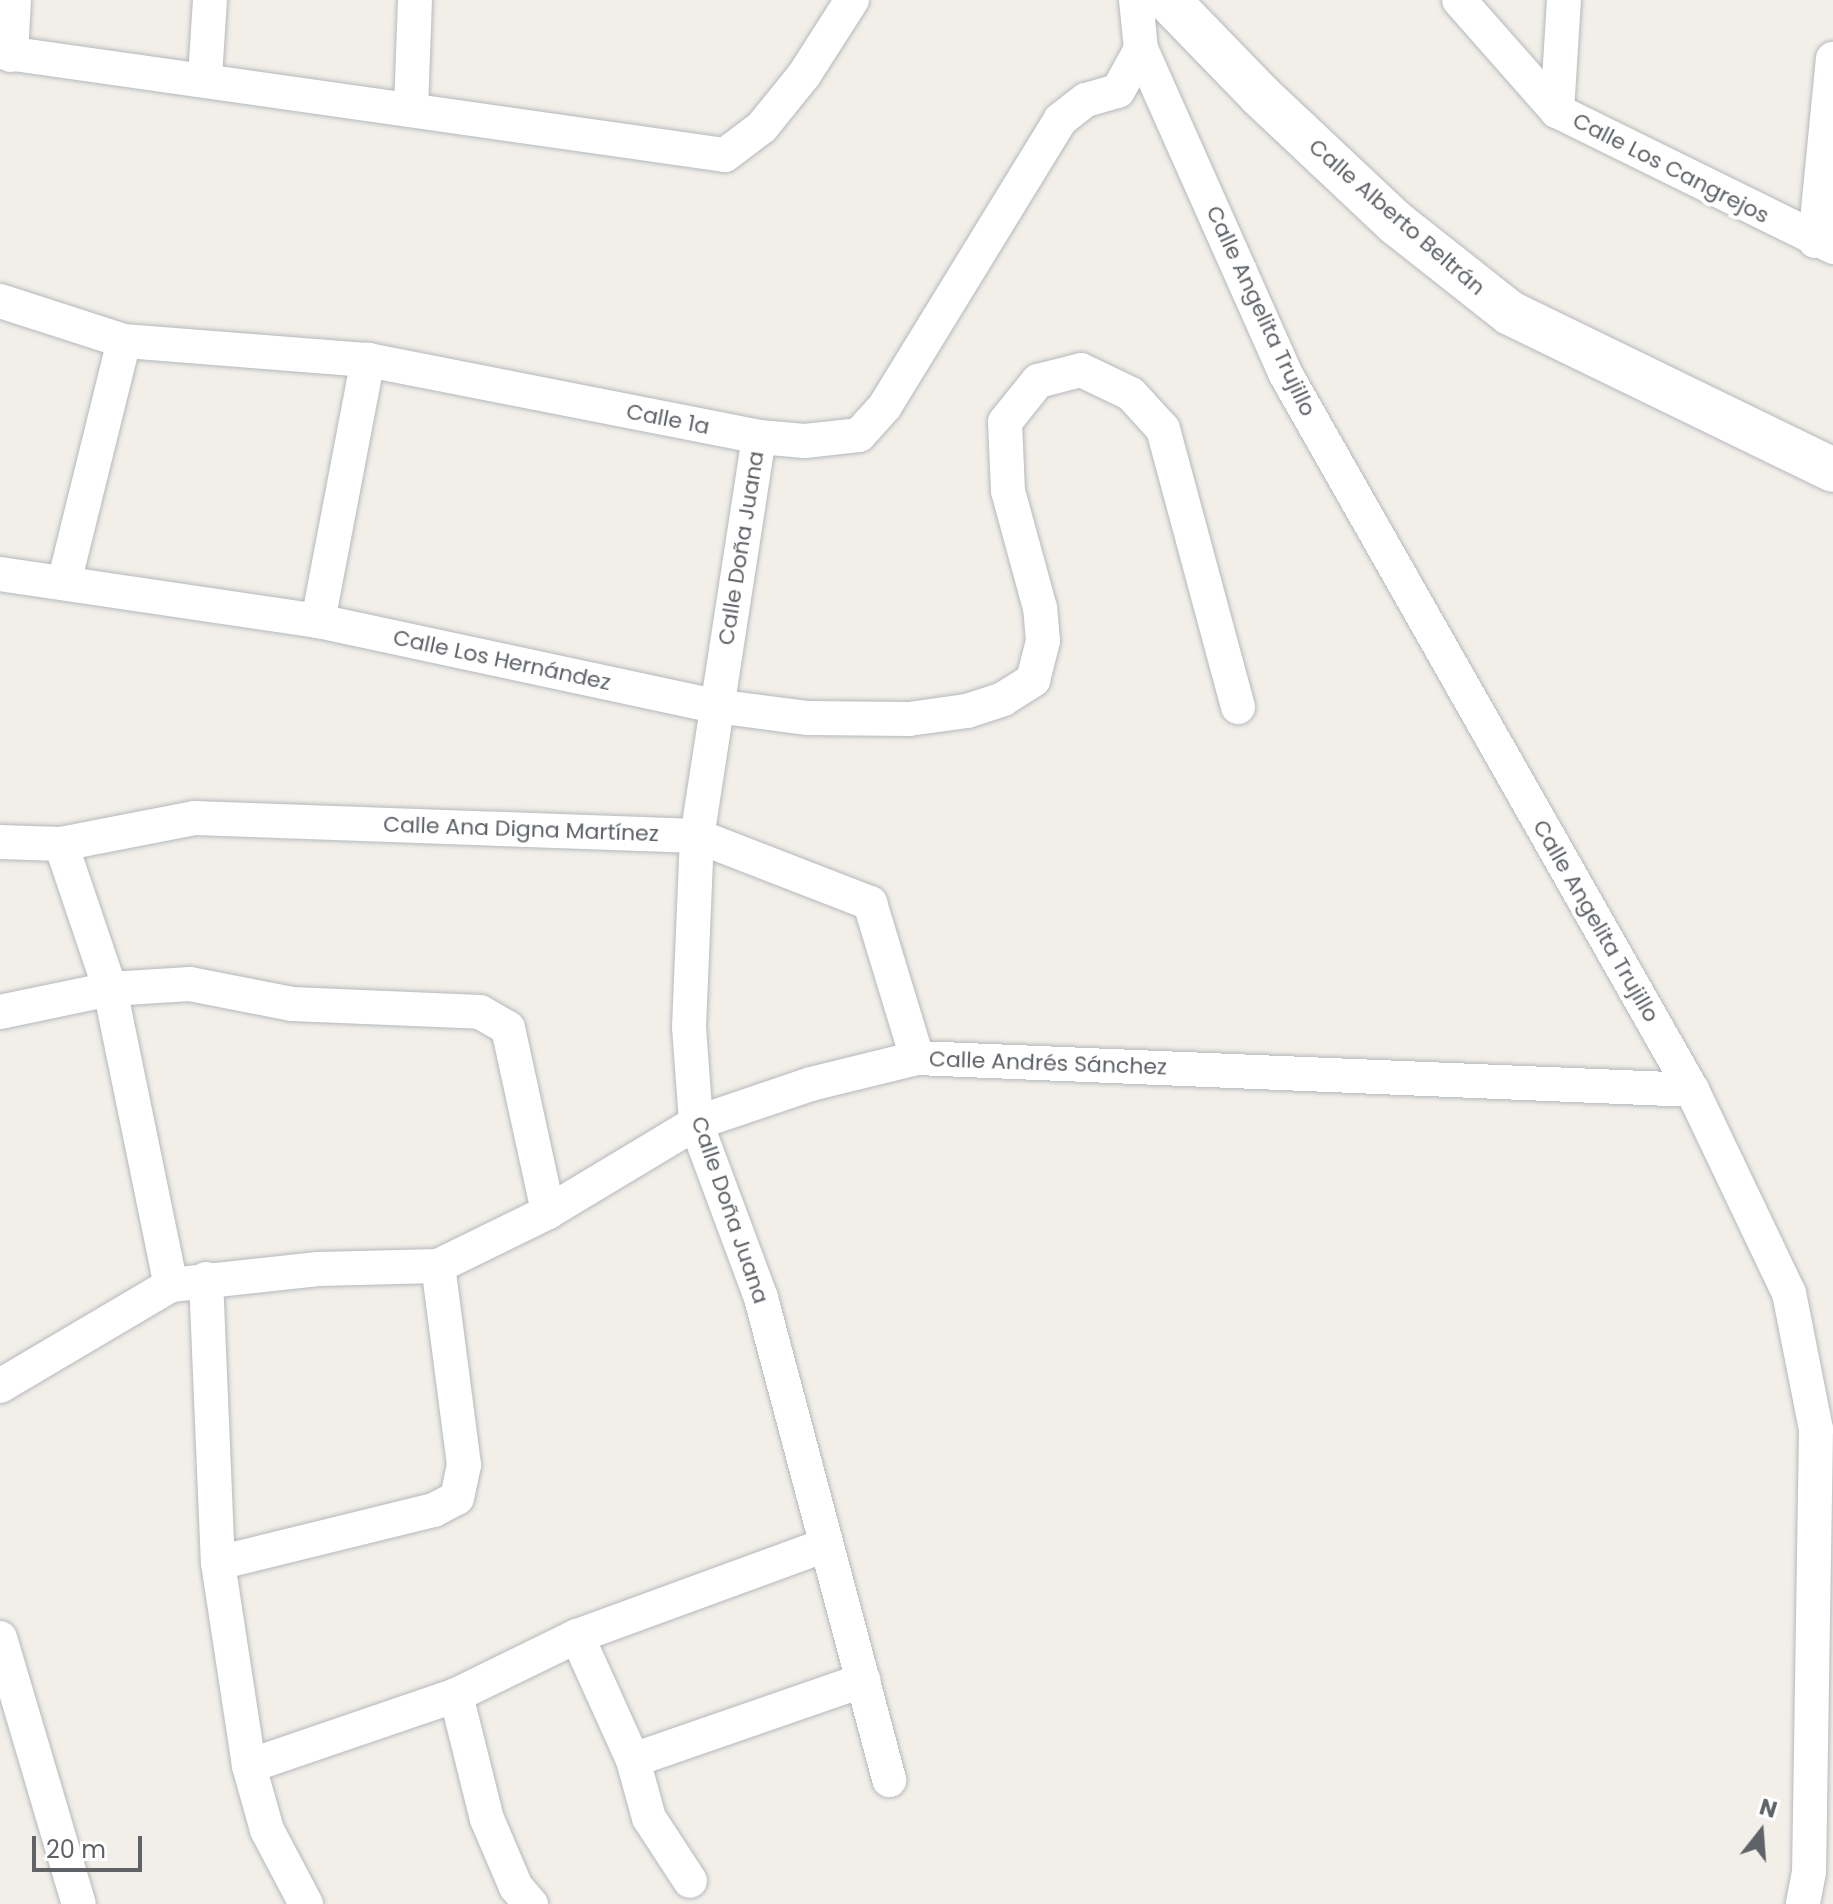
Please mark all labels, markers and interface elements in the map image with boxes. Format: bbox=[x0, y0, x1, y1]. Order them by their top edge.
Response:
street label: Calle Los Cangrejos bbox=[1568, 107, 1774, 229]
street label: Calle Alberto Beltrán bbox=[1304, 133, 1490, 301]
street label: Calle Angelita Trujillo bbox=[1201, 202, 1321, 420]
street label: Calle 1a bbox=[624, 398, 712, 440]
street label: Calle Doña Juana bbox=[713, 449, 769, 647]
street label: Calle Los Hernández bbox=[391, 624, 613, 696]
street label: Calle Ana Digna Martínez bbox=[383, 811, 659, 847]
street label: Calle Angelita Trujillo bbox=[1527, 815, 1665, 1027]
street label: Calle Andrés Sánchez bbox=[929, 1046, 1167, 1080]
street label: Calle Doña Juana bbox=[686, 1113, 774, 1307]
text: N bbox=[1756, 1791, 1781, 1826]
north arrow bbox=[1721, 1792, 1801, 1872]
scale bar bbox=[36, 1820, 146, 1870]
text: 20 m bbox=[46, 1833, 106, 1866]

